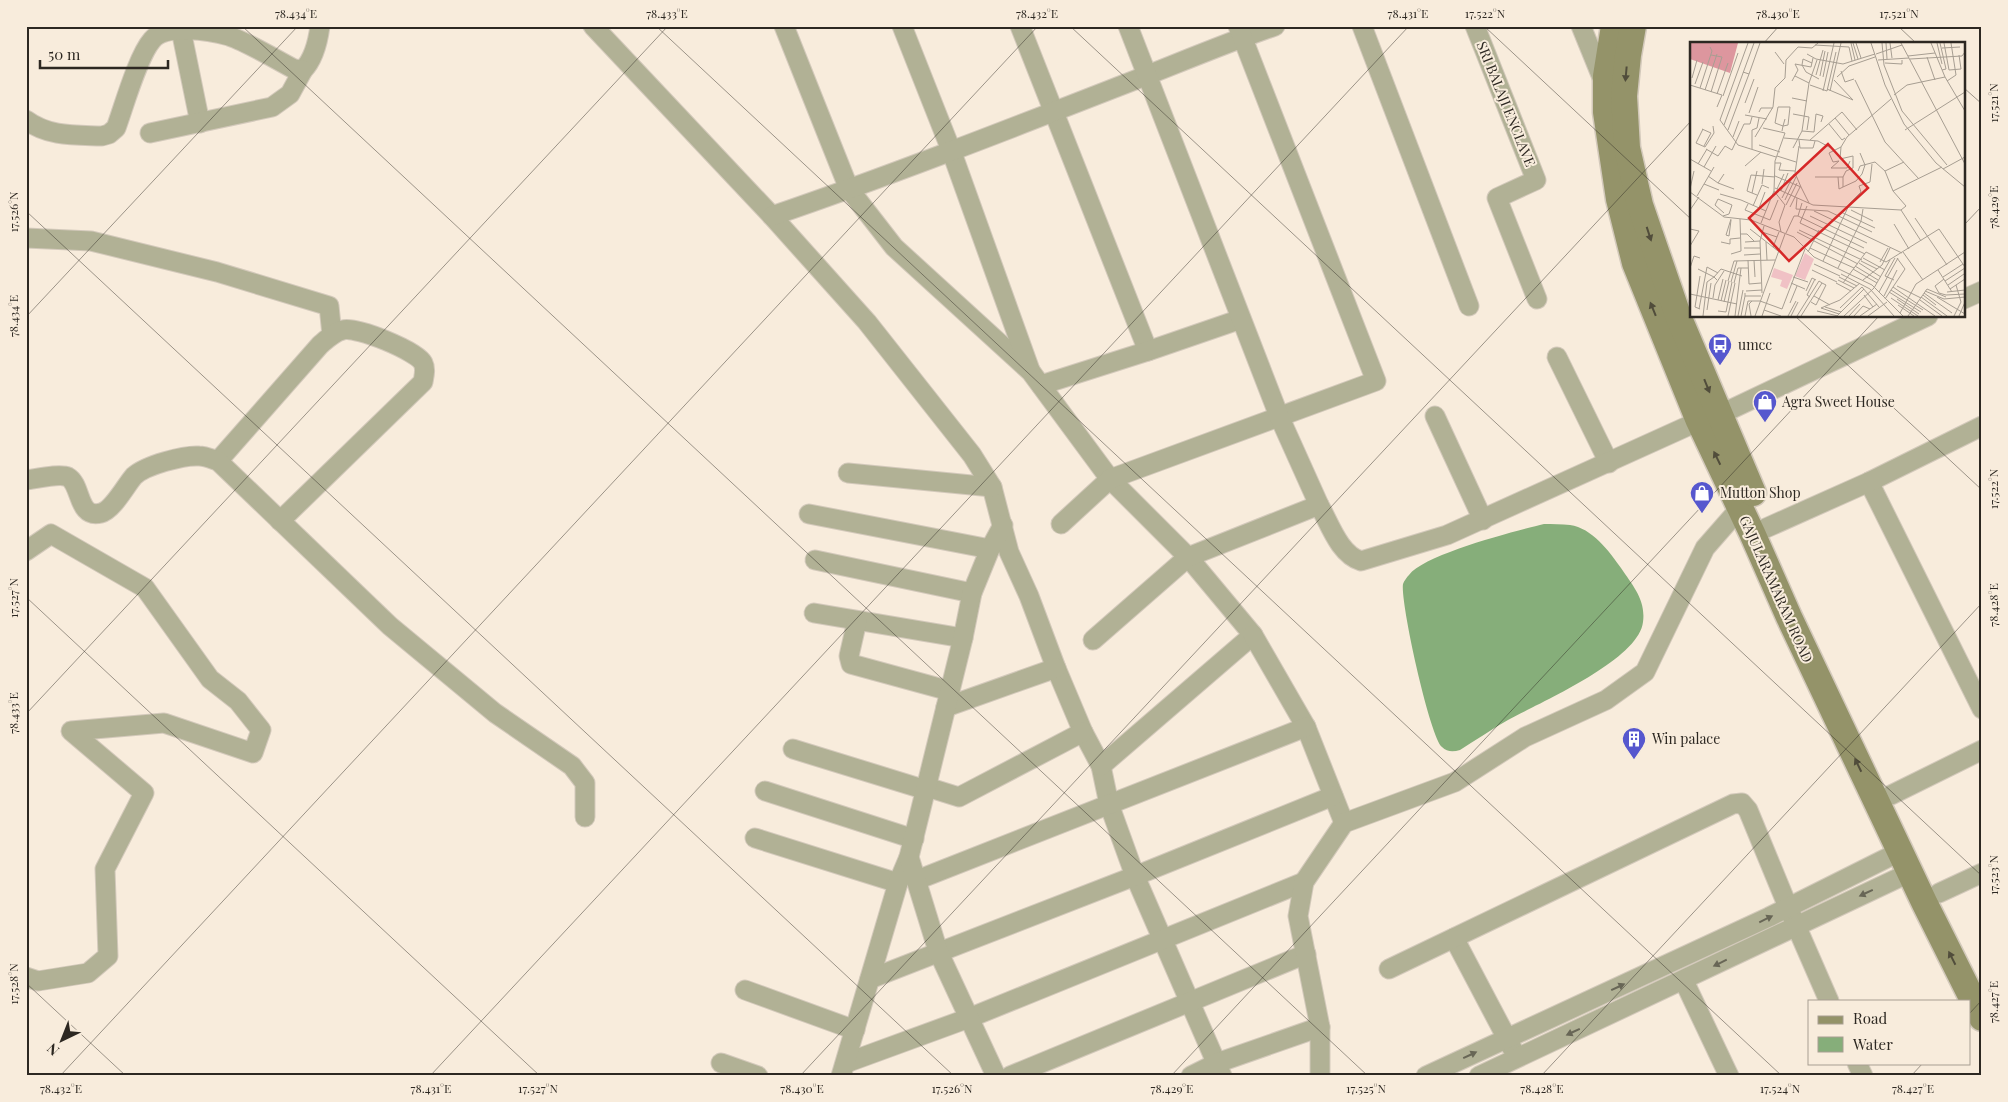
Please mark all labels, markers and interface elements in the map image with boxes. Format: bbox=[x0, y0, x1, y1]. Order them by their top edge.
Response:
text: 78.434°E bbox=[275, 5, 317, 21]
text: 78.433°E bbox=[646, 5, 688, 21]
text: 78.432°E bbox=[1016, 5, 1058, 21]
text: 78.431°E bbox=[1388, 5, 1428, 21]
text: 17.522°N bbox=[1465, 5, 1506, 21]
text: 78.430°E bbox=[1756, 5, 1800, 21]
text: 17.521°N bbox=[1879, 5, 1919, 21]
scale bar bbox=[40, 38, 168, 70]
street label: SRI BALAJI ENCLAVE bbox=[1473, 38, 1540, 169]
inset map bbox=[1690, 42, 1966, 318]
text: 50 m bbox=[48, 44, 81, 64]
one-way arrow bbox=[1622, 67, 1630, 83]
text: 17.521°N bbox=[1985, 83, 2001, 123]
text: 78.429°E bbox=[1985, 186, 2001, 228]
text: 17.526°N bbox=[5, 191, 21, 233]
one-way arrow bbox=[1645, 227, 1653, 242]
text: 78.434°E bbox=[5, 295, 21, 337]
one-way arrow bbox=[1649, 302, 1657, 316]
bus stop icon: umcc bbox=[1707, 332, 1733, 366]
place label: umcc bbox=[1738, 335, 1772, 354]
one-way arrow bbox=[1703, 379, 1711, 393]
shop icon: Agra Sweet House bbox=[1752, 389, 1778, 423]
place label: Agra Sweet House bbox=[1781, 392, 1895, 411]
one-way arrow bbox=[1713, 451, 1721, 466]
text: 17.522°N bbox=[1985, 468, 2001, 509]
shop icon: Mutton Shop bbox=[1689, 480, 1715, 514]
place label: Mutton Shop bbox=[1720, 483, 1801, 502]
street label: GAJULARAMARAM ROAD bbox=[1735, 512, 1817, 665]
text: 17.527°N bbox=[5, 577, 21, 618]
text: 78.428°E bbox=[1985, 583, 2001, 627]
text: 78.433°E bbox=[5, 692, 21, 734]
building icon: Win palace bbox=[1621, 726, 1647, 760]
place label: Win palace bbox=[1651, 729, 1720, 748]
one-way arrow bbox=[1854, 758, 1862, 772]
text: 17.523°N bbox=[1985, 854, 2001, 895]
one-way arrow bbox=[1859, 889, 1874, 897]
one-way arrow bbox=[1758, 914, 1773, 923]
one-way arrow bbox=[1948, 951, 1956, 966]
one-way arrow bbox=[1713, 959, 1727, 967]
text: 17.528°N bbox=[5, 963, 21, 1005]
text: 78.427°E bbox=[1985, 981, 2001, 1023]
one-way arrow bbox=[1611, 982, 1625, 990]
legend bbox=[1808, 1000, 1970, 1064]
text: Road bbox=[1853, 1008, 1887, 1028]
north arrow bbox=[38, 1014, 88, 1064]
one-way arrow bbox=[1566, 1028, 1580, 1036]
text: Water bbox=[1852, 1034, 1893, 1054]
text: N bbox=[43, 1039, 63, 1060]
one-way arrow bbox=[1463, 1051, 1478, 1059]
text: 78.432°E bbox=[40, 1080, 82, 1096]
text: 78.431°E bbox=[411, 1080, 451, 1096]
text: 17.527°N bbox=[518, 1080, 559, 1096]
text: 78.430°E bbox=[780, 1080, 824, 1096]
text: 17.526°N bbox=[931, 1080, 973, 1096]
text: 78.429°E bbox=[1151, 1080, 1193, 1096]
text: 17.525°N bbox=[1346, 1080, 1386, 1096]
text: 78.428°E bbox=[1520, 1080, 1564, 1096]
text: 17.524°N bbox=[1760, 1080, 1801, 1096]
text: 78.427°E bbox=[1892, 1080, 1934, 1096]

